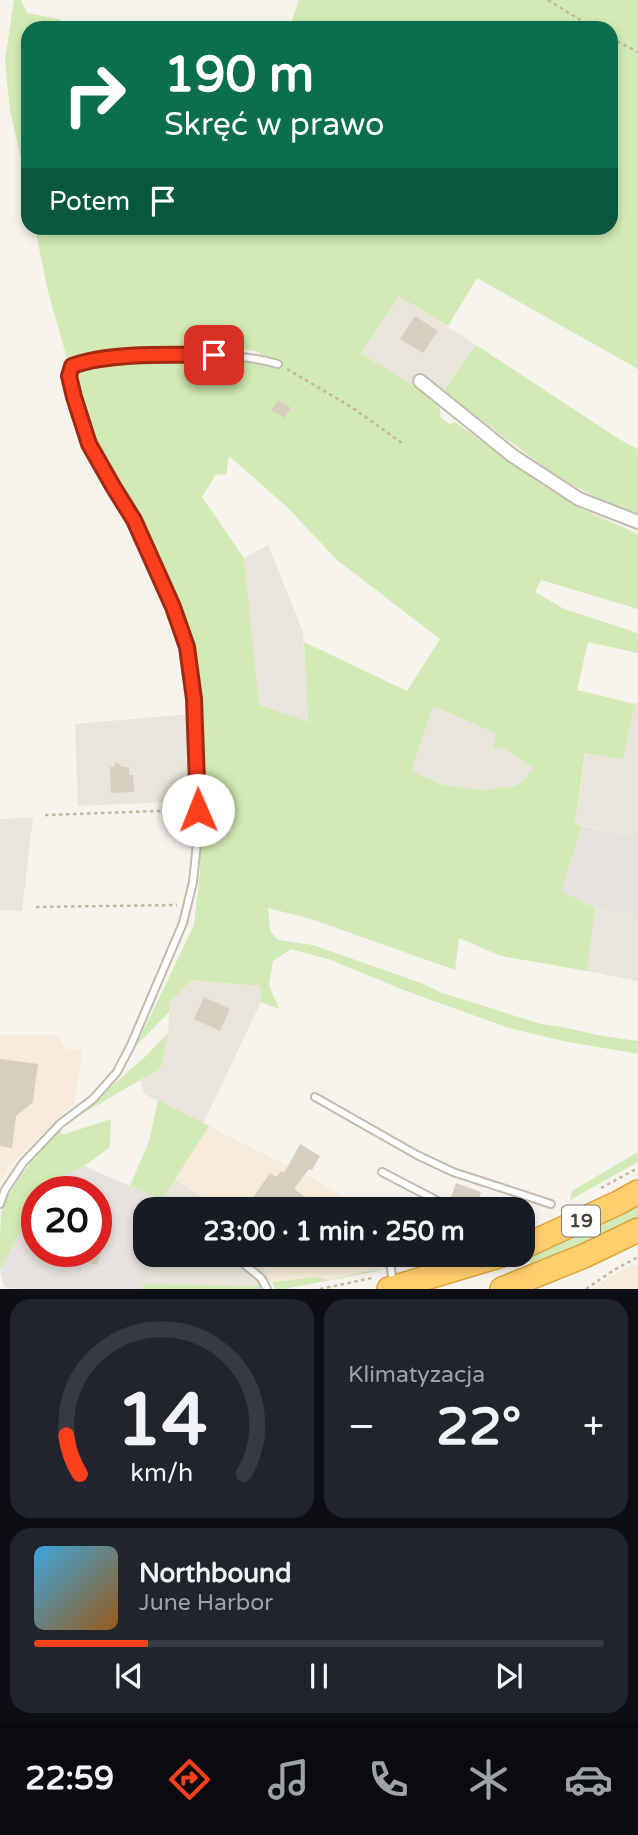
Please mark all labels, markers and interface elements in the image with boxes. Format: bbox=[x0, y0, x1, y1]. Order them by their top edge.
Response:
text: 190 m bbox=[164, 46, 314, 105]
icon: right bbox=[49, 49, 140, 140]
text: Skręć w prawo bbox=[164, 106, 385, 144]
icon: arrive bbox=[144, 182, 182, 220]
text: Potem bbox=[49, 186, 130, 217]
pin bbox=[184, 325, 244, 385]
icon: arrive bbox=[195, 336, 233, 374]
position arrow bbox=[161, 773, 235, 847]
speed limit sign: 20 bbox=[21, 1176, 112, 1267]
road number: 19 bbox=[562, 1205, 600, 1236]
text: 23:00 · 1 min · 250 m bbox=[203, 1216, 465, 1247]
text: Klimatyzacja bbox=[348, 1361, 485, 1389]
text: 14 bbox=[116, 1378, 208, 1466]
text: 22° bbox=[436, 1396, 521, 1459]
text: − bbox=[348, 1404, 375, 1450]
text: + bbox=[583, 1404, 604, 1450]
text: km/h bbox=[131, 1458, 193, 1488]
text: Northbound bbox=[139, 1558, 291, 1589]
text: June Harbor bbox=[139, 1589, 273, 1617]
icon: previous bbox=[110, 1657, 148, 1695]
icon: pause bbox=[300, 1657, 338, 1695]
icon: next bbox=[490, 1657, 528, 1695]
icon: directions bbox=[165, 1755, 214, 1804]
icon: music bbox=[264, 1755, 313, 1804]
icon: phone bbox=[364, 1755, 413, 1804]
icon: climate bbox=[464, 1755, 513, 1804]
icon: car bbox=[564, 1755, 613, 1804]
text: 22:59 bbox=[25, 1760, 114, 1798]

